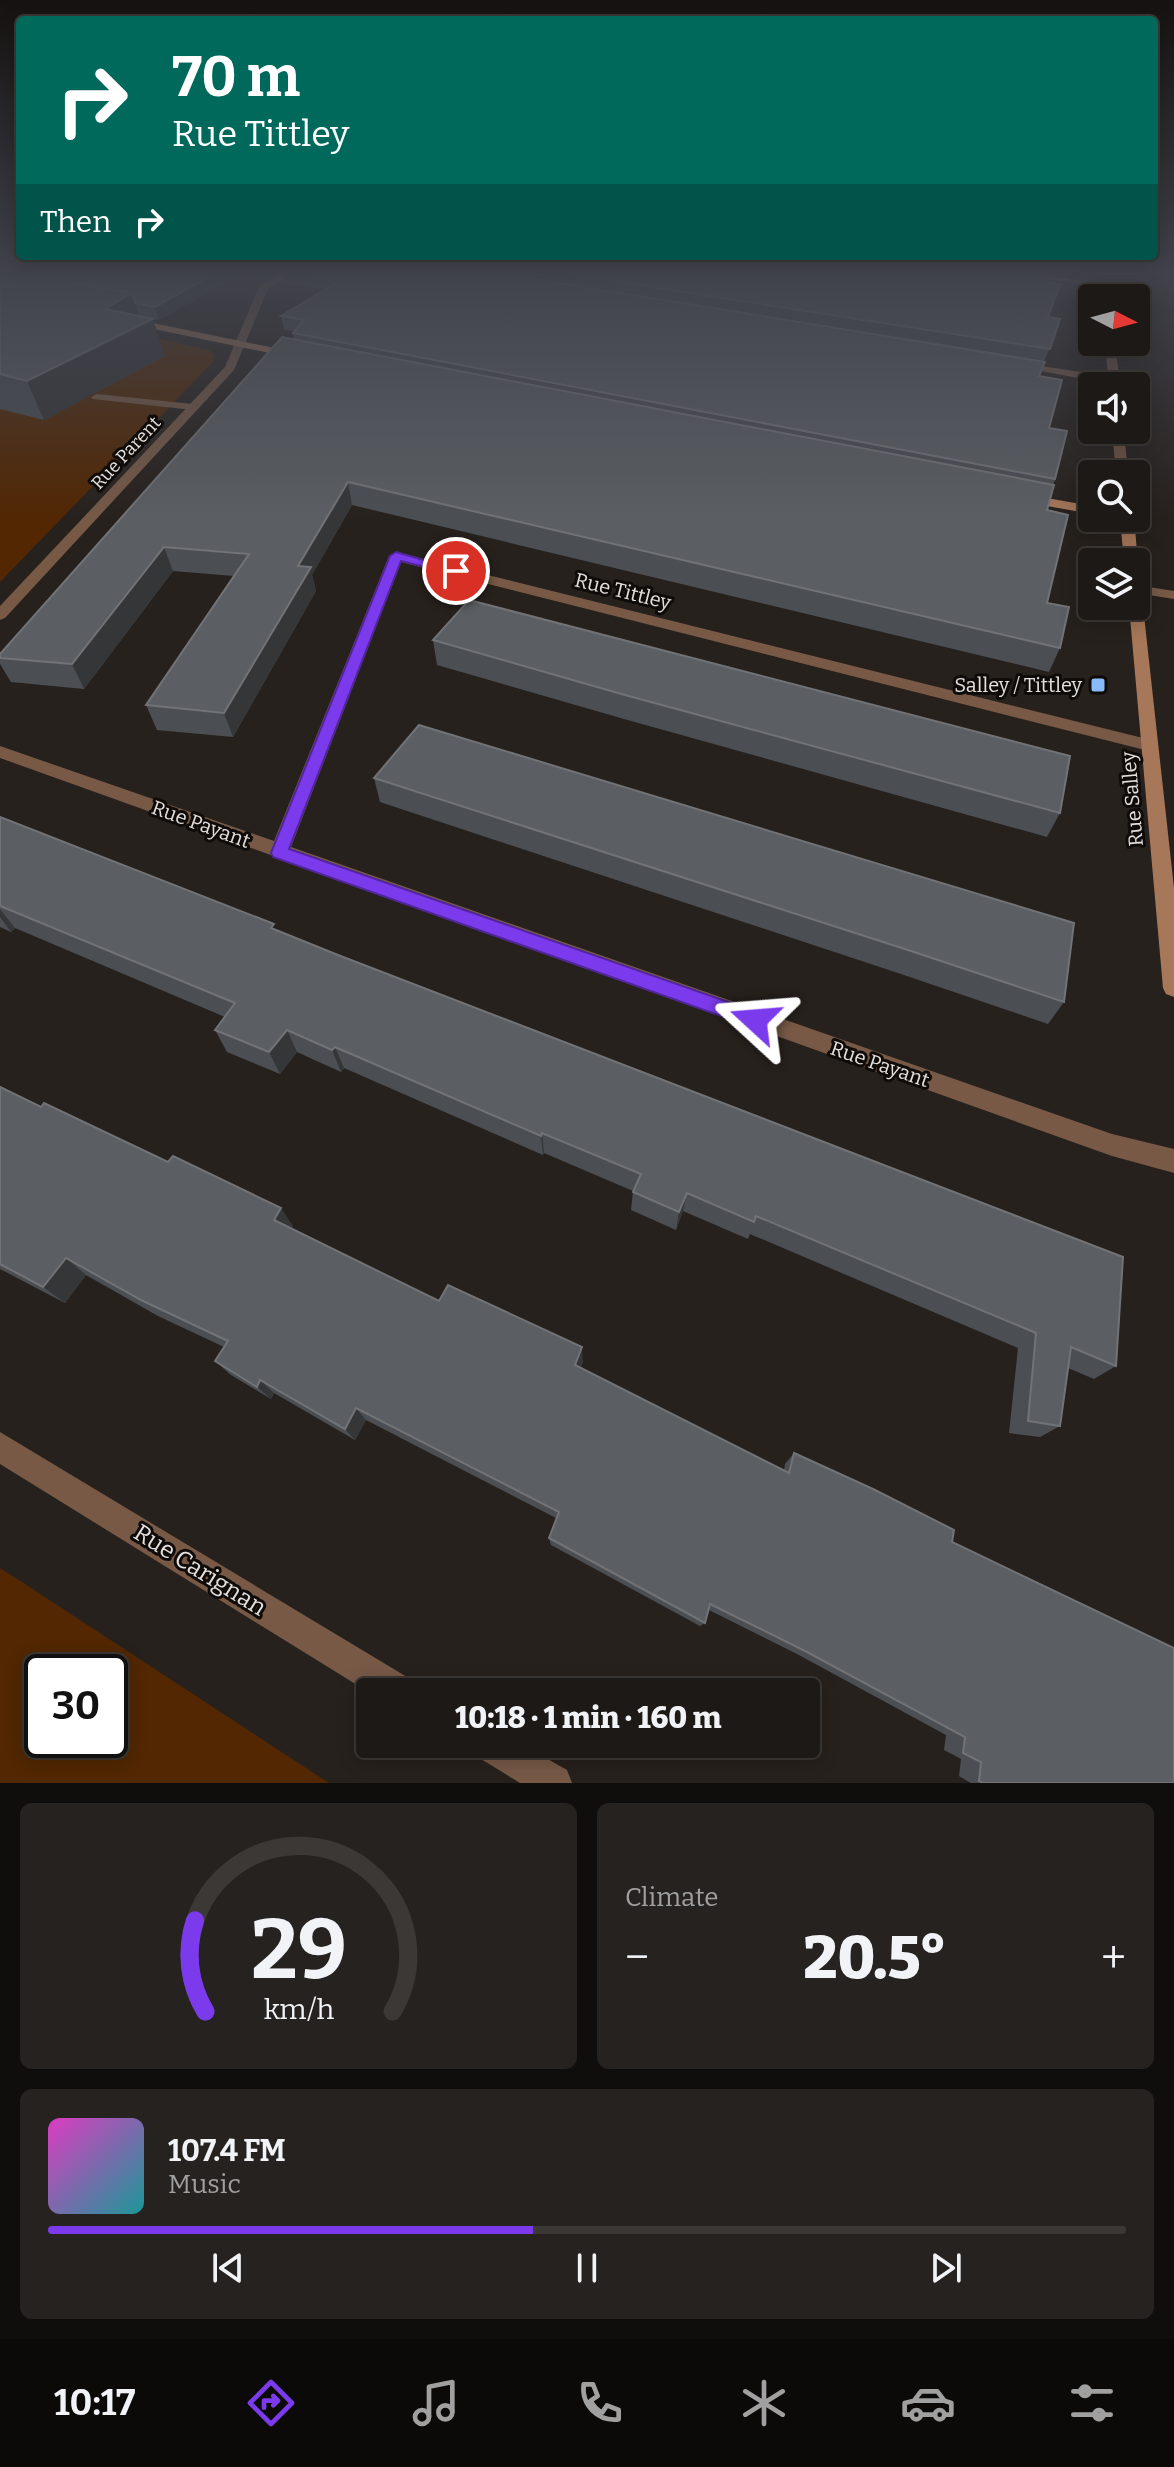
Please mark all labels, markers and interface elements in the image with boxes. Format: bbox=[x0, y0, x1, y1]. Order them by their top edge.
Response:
text: 70 m bbox=[172, 44, 300, 111]
icon: right bbox=[40, 48, 144, 152]
text: Rue Tittley bbox=[172, 112, 349, 156]
icon: right bbox=[127, 200, 171, 244]
text: Then bbox=[40, 204, 111, 240]
north arrow bbox=[1078, 284, 1150, 356]
map controls bbox=[1078, 284, 1150, 620]
button: sound bbox=[1078, 372, 1150, 444]
street label: Rue Parent bbox=[87, 412, 166, 494]
button: search bbox=[1078, 460, 1150, 532]
pin bbox=[422, 537, 490, 605]
button: layers bbox=[1078, 548, 1150, 620]
icon: arrive bbox=[434, 549, 478, 593]
street label: Rue Tittley bbox=[572, 567, 674, 615]
place label: Salley / Tittley bbox=[954, 673, 1082, 697]
marker: Salley / Tittley bbox=[1089, 676, 1107, 694]
street label: Rue Salley bbox=[1116, 750, 1148, 847]
street label: Rue Payant bbox=[149, 795, 253, 853]
position arrow bbox=[713, 978, 797, 1062]
street label: Rue Payant bbox=[827, 1036, 933, 1092]
street label: Rue Carignan bbox=[129, 1518, 271, 1622]
speed limit sign: 30 bbox=[24, 1654, 128, 1758]
text: 10:18 · 1 min · 160 m bbox=[455, 1700, 721, 1736]
text: Climate bbox=[625, 1882, 719, 1913]
text: 29 bbox=[251, 1900, 346, 2000]
text: 20.5° bbox=[803, 1922, 947, 1994]
text: − bbox=[625, 1931, 649, 1984]
text: + bbox=[1101, 1931, 1126, 1984]
text: km/h bbox=[263, 1992, 334, 2027]
text: 107.4 FM bbox=[168, 2133, 286, 2169]
text: Music bbox=[168, 2169, 241, 2200]
icon: previous bbox=[206, 2246, 250, 2290]
icon: pause bbox=[565, 2246, 609, 2290]
icon: next bbox=[924, 2246, 968, 2290]
icon: directions bbox=[243, 2375, 299, 2431]
icon: music bbox=[408, 2375, 464, 2431]
icon: phone bbox=[572, 2375, 628, 2431]
icon: climate bbox=[736, 2375, 792, 2431]
icon: car bbox=[900, 2375, 956, 2431]
icon: filters bbox=[1064, 2375, 1120, 2431]
text: 10:17 bbox=[54, 2381, 135, 2425]

